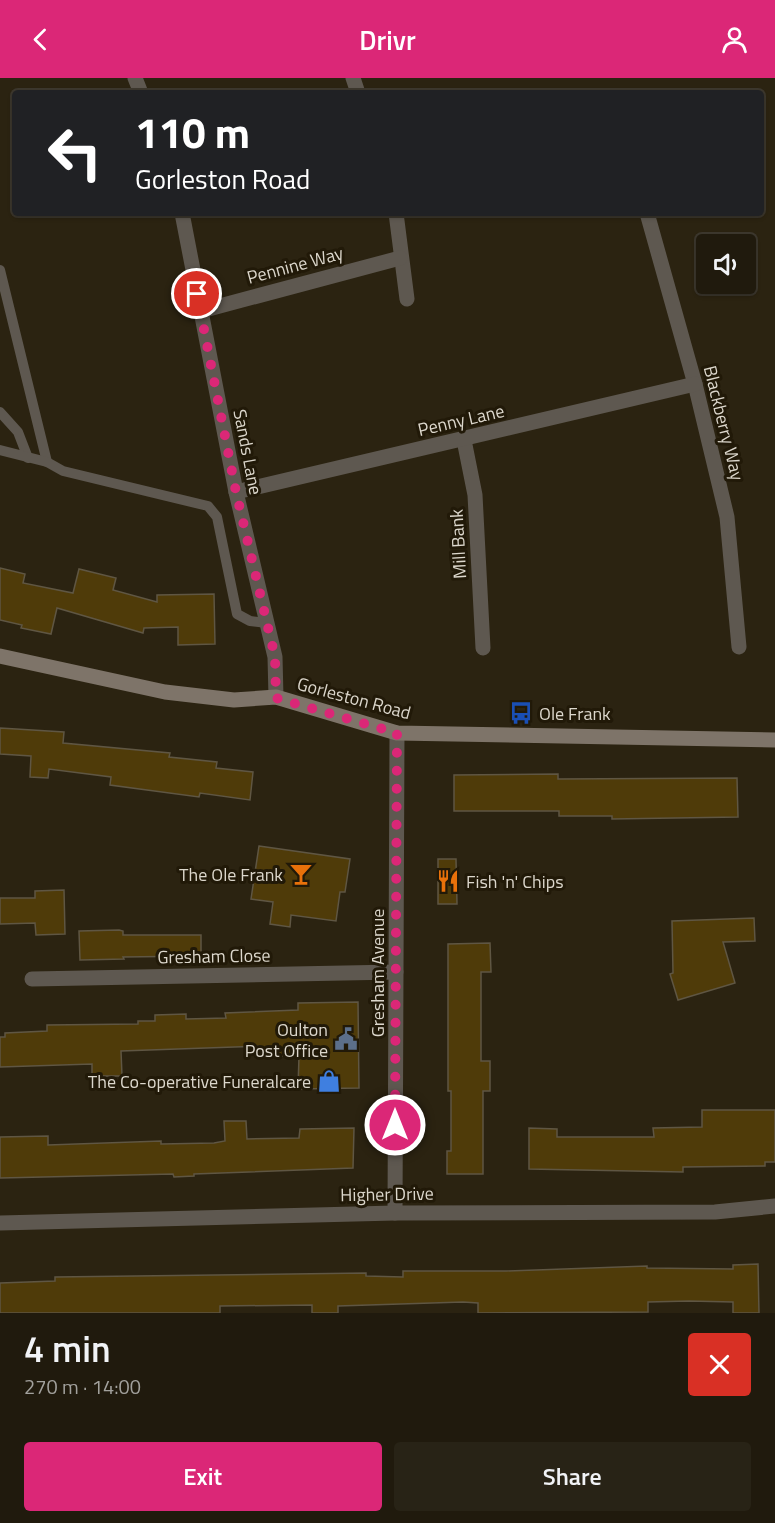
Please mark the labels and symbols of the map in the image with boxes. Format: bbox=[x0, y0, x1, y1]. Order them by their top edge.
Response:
street label: Pennine Way bbox=[244, 239, 347, 291]
pin bbox=[171, 268, 222, 319]
street label: Blackberry Way bbox=[697, 363, 751, 484]
street label: Penny Lane bbox=[415, 397, 507, 443]
street label: Sands Lane bbox=[226, 407, 270, 497]
street label: Mill Bank bbox=[443, 508, 473, 580]
street label: Gorleston Road bbox=[294, 670, 414, 726]
bus stop icon: Ole Frank bbox=[508, 700, 534, 726]
place label: Ole Frank bbox=[539, 700, 611, 727]
place label: The Ole Frank bbox=[179, 861, 283, 888]
bar icon: The Ole Frank bbox=[288, 861, 314, 887]
restaurant icon: Fish 'n' Chips bbox=[435, 868, 461, 894]
place label: Fish 'n' Chips bbox=[466, 868, 564, 895]
street label: Gresham Avenue bbox=[364, 909, 391, 1037]
street label: Gresham Close bbox=[157, 942, 271, 970]
place label: Oulton Post Office bbox=[245, 1016, 328, 1064]
public building icon: Oulton Post Office bbox=[333, 1026, 359, 1052]
place label: The Co-operative Funeralcare bbox=[88, 1068, 311, 1095]
shop icon: The Co-operative Funeralcare bbox=[316, 1068, 342, 1094]
position arrow bbox=[363, 1093, 427, 1157]
street label: Higher Drive bbox=[340, 1180, 434, 1208]

